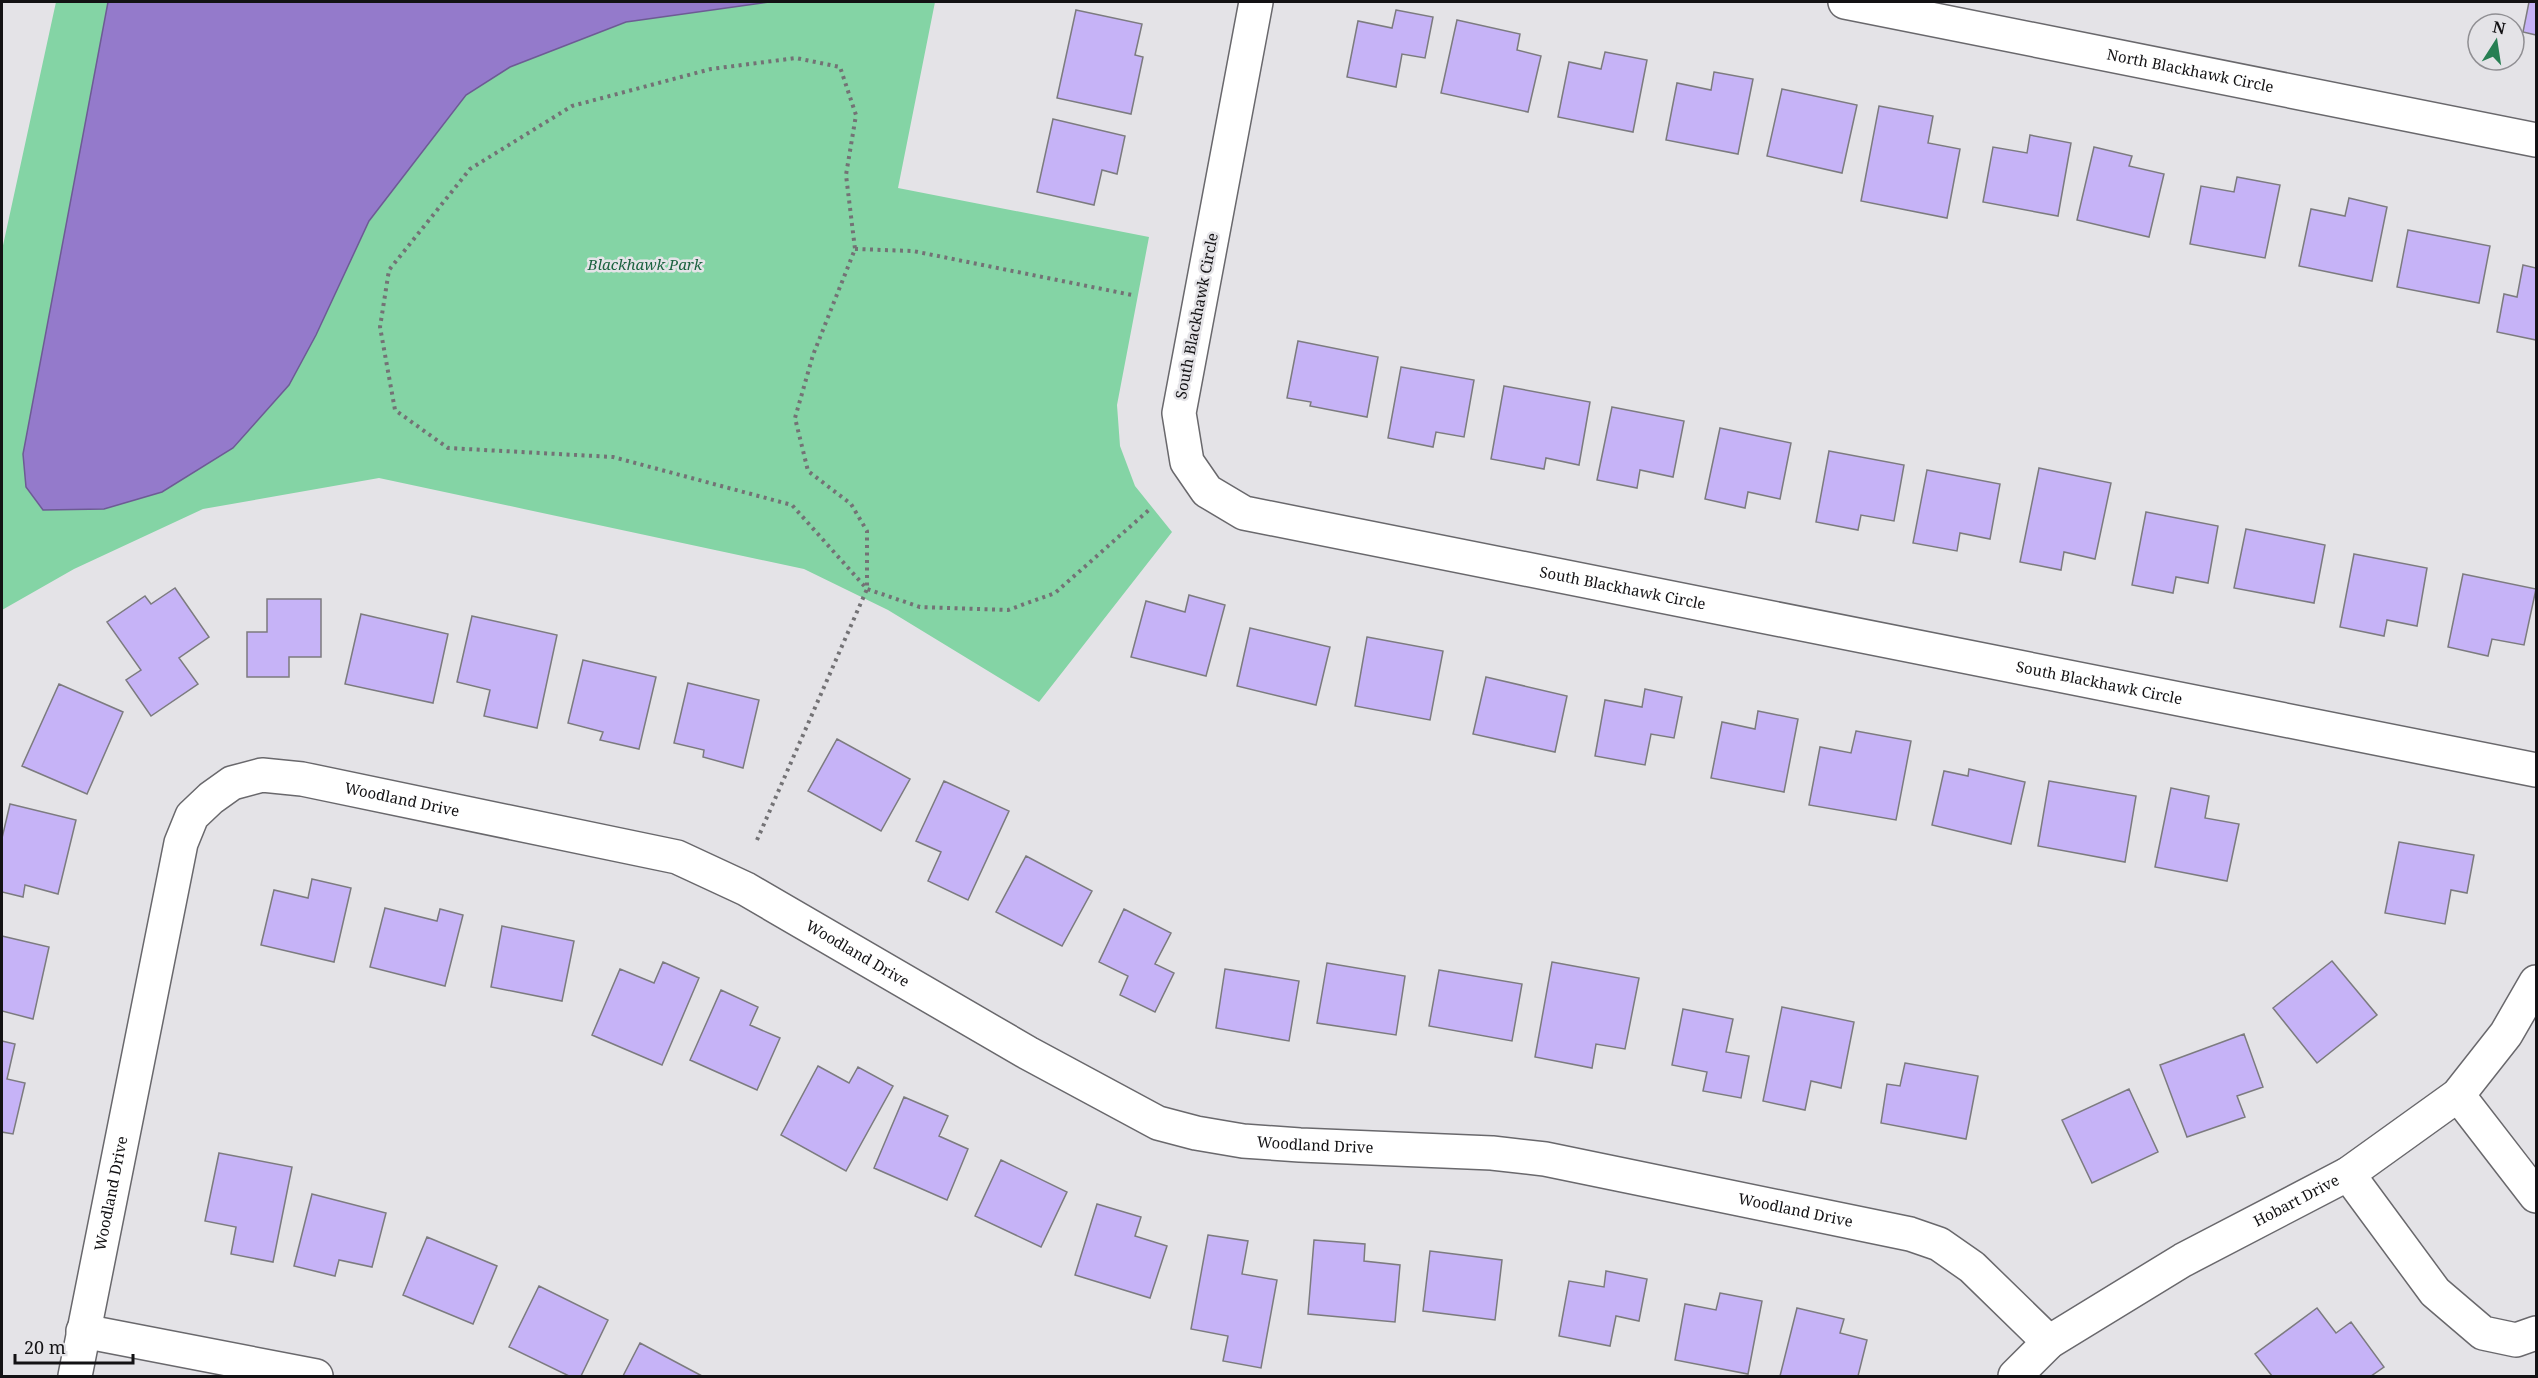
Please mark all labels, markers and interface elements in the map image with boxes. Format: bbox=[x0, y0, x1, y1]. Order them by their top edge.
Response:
north arrow bbox=[2466, 12, 2526, 72]
text: N bbox=[2491, 15, 2508, 39]
street label: North Blackhawk Circle bbox=[2105, 44, 2276, 96]
street label: South Blackhawk Circle bbox=[1170, 231, 1222, 401]
park label: Blackhawk Park bbox=[587, 254, 703, 274]
street label: South Blackhawk Circle bbox=[1538, 561, 1708, 614]
street label: South Blackhawk Circle bbox=[2015, 656, 2184, 708]
street label: Woodland Drive bbox=[343, 777, 461, 821]
street label: Woodland Drive bbox=[803, 915, 914, 991]
street label: Woodland Drive bbox=[1256, 1131, 1374, 1157]
street label: Woodland Drive bbox=[89, 1134, 131, 1253]
street label: Hobart Drive bbox=[2250, 1169, 2342, 1231]
street label: Woodland Drive bbox=[1736, 1188, 1855, 1231]
scale bar bbox=[15, 1327, 134, 1365]
text: 20 m bbox=[24, 1335, 66, 1359]

